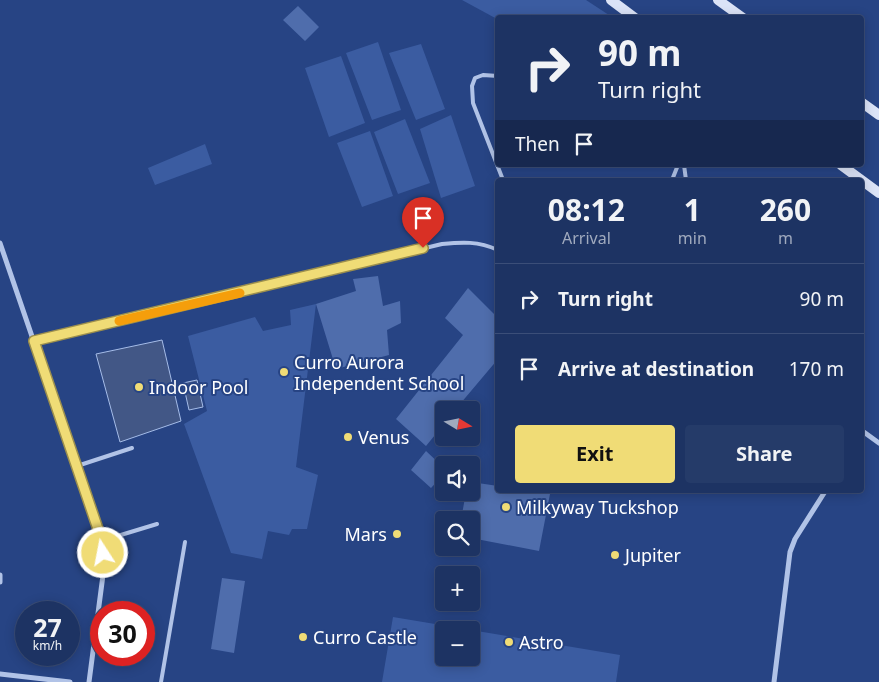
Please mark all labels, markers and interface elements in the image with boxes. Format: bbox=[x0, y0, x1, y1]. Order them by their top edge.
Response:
text: 90 m bbox=[598, 29, 681, 76]
icon: right bbox=[515, 35, 580, 100]
text: Turn right bbox=[598, 74, 701, 104]
icon: arrive bbox=[570, 130, 598, 158]
text: Then bbox=[515, 131, 560, 157]
text: 08:12 bbox=[548, 189, 625, 230]
text: 1 bbox=[684, 189, 701, 230]
text: 260 bbox=[760, 189, 811, 230]
pin bbox=[402, 197, 444, 248]
icon: arrive bbox=[409, 204, 437, 232]
text: Arrival bbox=[562, 227, 611, 249]
text: min bbox=[678, 227, 707, 249]
text: m bbox=[778, 227, 793, 249]
icon: right bbox=[515, 285, 543, 313]
text: Turn right bbox=[558, 286, 653, 312]
text: 90 m bbox=[800, 286, 844, 312]
place label: Curro Aurora Independent School bbox=[294, 350, 464, 395]
icon: arrive bbox=[515, 355, 543, 383]
text: Arrive at destination bbox=[558, 356, 754, 382]
text: 170 m bbox=[789, 356, 844, 382]
marker: Curro Aurora Independent School bbox=[278, 366, 290, 378]
place label: Indoor Pool bbox=[149, 375, 249, 399]
marker: Indoor Pool bbox=[133, 381, 145, 393]
north arrow bbox=[435, 401, 480, 446]
map controls bbox=[435, 401, 480, 666]
place label: Venus bbox=[358, 425, 409, 449]
button: Exit bbox=[515, 425, 675, 483]
button: Share bbox=[685, 425, 844, 483]
marker: Venus bbox=[342, 431, 354, 443]
button: sound bbox=[435, 456, 480, 501]
place label: Milkyway Tuckshop bbox=[516, 495, 679, 519]
marker: Milkyway Tuckshop bbox=[500, 501, 512, 513]
button: search bbox=[435, 511, 480, 556]
place label: Mars bbox=[345, 522, 387, 546]
position arrow bbox=[76, 526, 128, 578]
marker: Mars bbox=[391, 528, 403, 540]
place label: Jupiter bbox=[623, 543, 681, 567]
marker: Jupiter bbox=[609, 549, 621, 561]
button: + bbox=[435, 566, 480, 611]
speed limit sign: 30 bbox=[90, 601, 155, 666]
text: 27 bbox=[33, 610, 62, 644]
button: − bbox=[435, 621, 480, 666]
place label: Curro Castle bbox=[313, 625, 417, 649]
place label: Astro bbox=[519, 630, 564, 654]
marker: Curro Castle bbox=[297, 631, 309, 643]
marker: Astro bbox=[503, 636, 515, 648]
text: km/h bbox=[33, 637, 62, 654]

